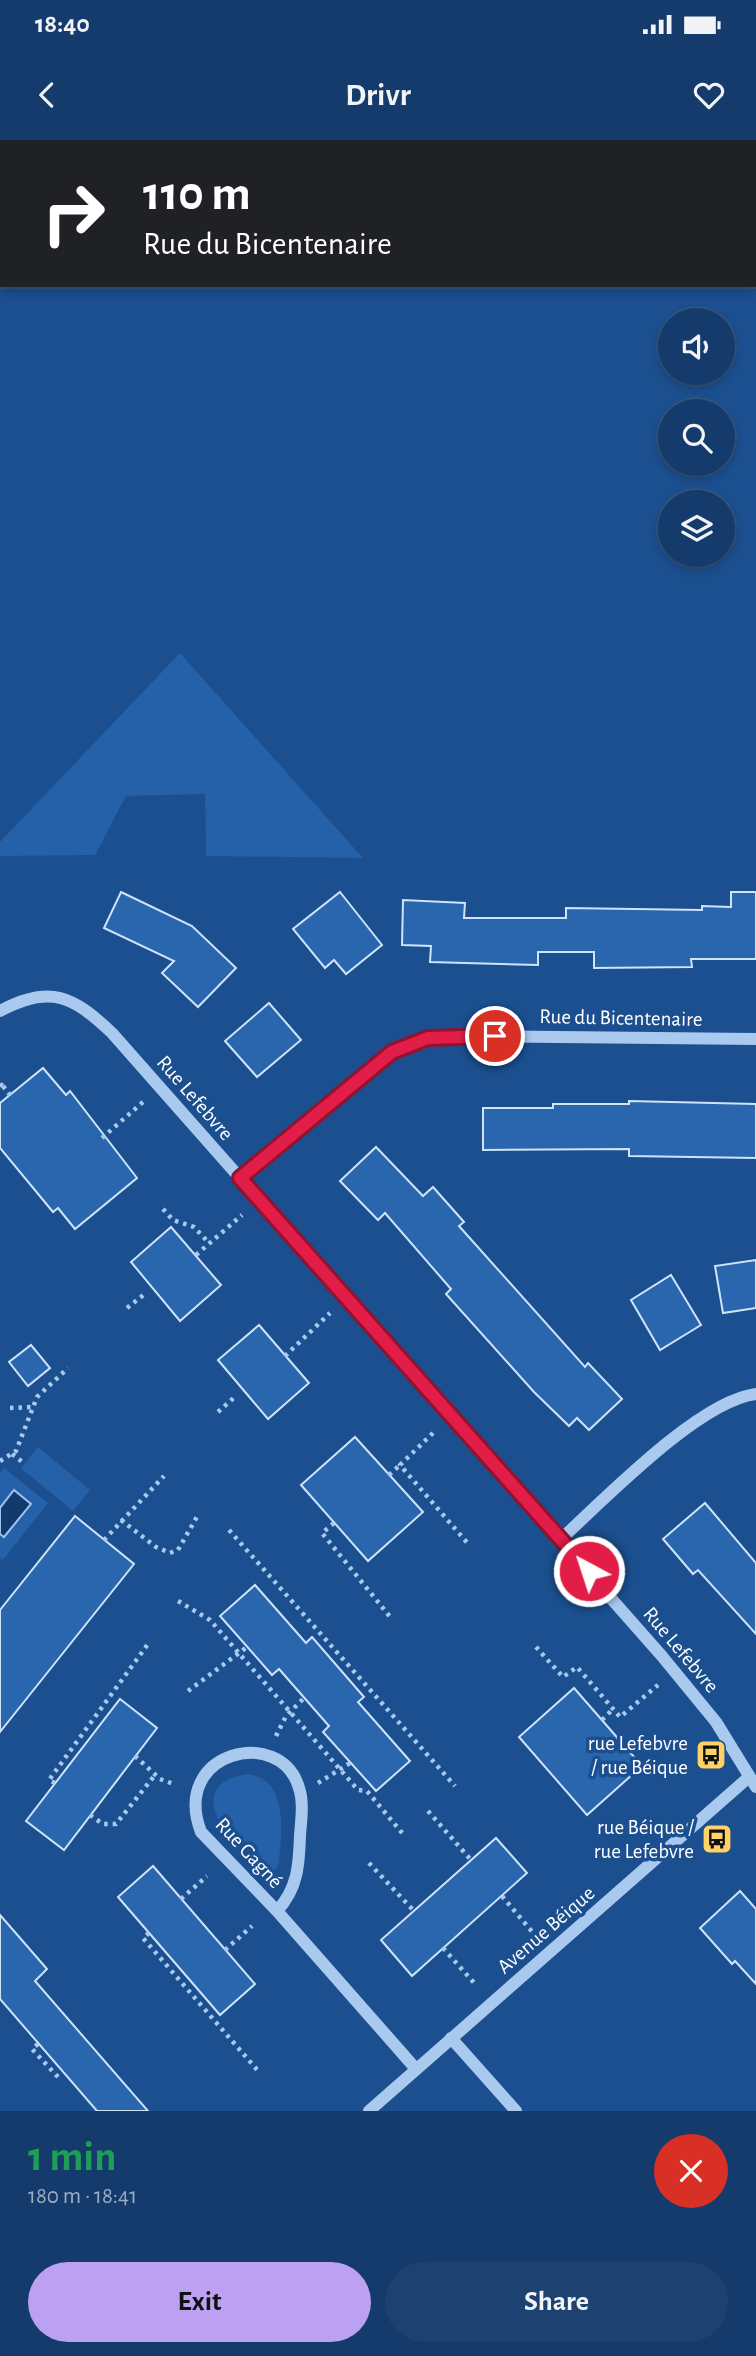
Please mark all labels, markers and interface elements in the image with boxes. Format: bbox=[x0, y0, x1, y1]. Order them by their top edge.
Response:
text: 18:40 bbox=[35, 11, 90, 37]
icon: back bbox=[28, 76, 66, 114]
icon: heart bbox=[690, 76, 728, 114]
text: Drivr bbox=[345, 79, 411, 111]
icon: right bbox=[28, 168, 119, 259]
text: 110 m bbox=[143, 170, 251, 219]
text: Rue du Bicentenaire bbox=[143, 228, 392, 260]
map controls bbox=[658, 308, 735, 567]
button: sound bbox=[658, 308, 735, 385]
button: search bbox=[658, 399, 735, 476]
button: layers bbox=[658, 490, 735, 567]
pin bbox=[465, 1006, 525, 1066]
street label: Rue du Bicentenaire bbox=[539, 1006, 703, 1030]
icon: arrive bbox=[476, 1017, 514, 1055]
street label: Rue Lefebvre bbox=[153, 1052, 237, 1144]
position arrow bbox=[552, 1534, 626, 1608]
street label: Rue Lefebvre bbox=[639, 1603, 723, 1697]
place label: rue Lefebvre / rue Béique bbox=[588, 1733, 688, 1778]
bus stop icon: rue Lefebvre / rue Béique bbox=[694, 1738, 728, 1772]
street label: Rue Gagné bbox=[211, 1814, 287, 1892]
place label: rue Béique / rue Lefebvre bbox=[594, 1817, 695, 1862]
bus stop icon: rue Béique / rue Lefebvre bbox=[700, 1822, 734, 1856]
street label: Avenue Béique bbox=[493, 1882, 599, 1978]
button: close bbox=[654, 2134, 728, 2208]
text: 1 min bbox=[28, 2136, 117, 2178]
text: 180 m · 18:41 bbox=[28, 2185, 137, 2208]
button: Exit bbox=[28, 2262, 371, 2342]
button: Share bbox=[385, 2262, 728, 2342]

